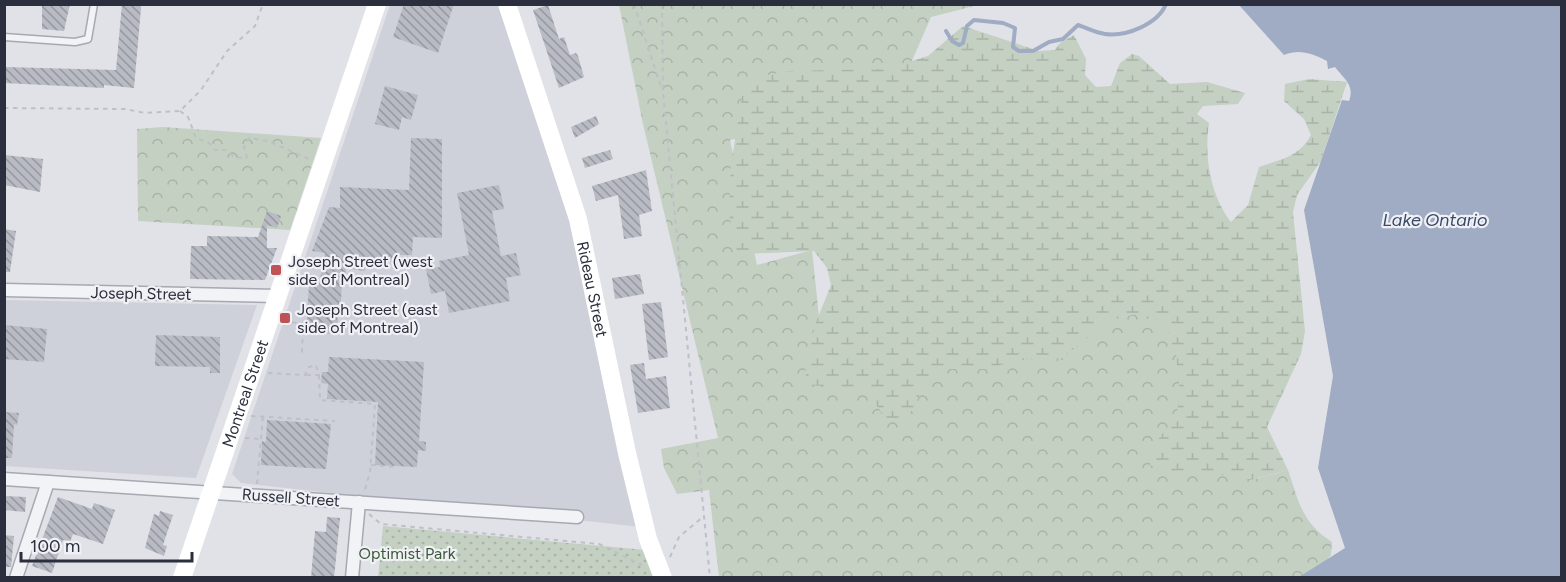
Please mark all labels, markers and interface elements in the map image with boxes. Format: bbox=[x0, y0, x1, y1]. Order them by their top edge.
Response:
water label: Lake Ontario bbox=[1382, 209, 1488, 231]
street label: Rideau Street bbox=[573, 239, 612, 339]
place label: Joseph Street (west side of Montreal) bbox=[288, 252, 433, 289]
marker: Joseph Street (west side of Montreal) bbox=[269, 263, 283, 277]
street label: Joseph Street bbox=[90, 283, 192, 304]
place label: Joseph Street (east side of Montreal) bbox=[297, 300, 438, 337]
marker: Joseph Street (east side of Montreal) bbox=[278, 311, 292, 325]
street label: Montreal Street bbox=[218, 337, 272, 450]
street label: Russell Street bbox=[241, 485, 341, 510]
scale bar bbox=[21, 525, 192, 563]
text: 100 m bbox=[30, 535, 80, 557]
park label: Optimist Park bbox=[359, 544, 456, 563]

